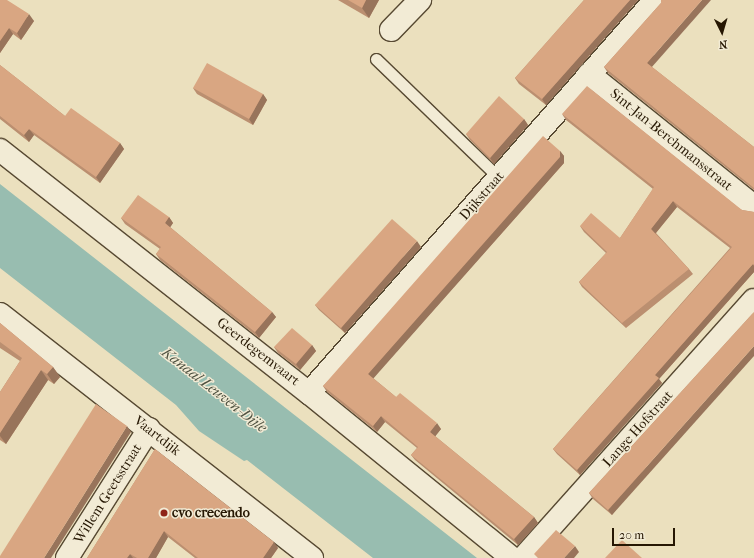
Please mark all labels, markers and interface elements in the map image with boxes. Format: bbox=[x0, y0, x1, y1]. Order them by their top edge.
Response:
north arrow bbox=[702, 12, 742, 52]
text: N bbox=[718, 38, 728, 51]
street label: Sint-Jan-Berchmansstraat bbox=[606, 85, 736, 195]
street label: Dijkstraat bbox=[456, 168, 508, 224]
street label: Geerdegemvaart bbox=[213, 314, 303, 390]
water label: Kanaal Leuven-Dijle bbox=[158, 343, 270, 437]
street label: Lange Hofstraat bbox=[599, 387, 677, 471]
street label: Vaartdijk bbox=[130, 413, 184, 459]
street label: Willem Geetsstraat bbox=[70, 441, 146, 547]
place label: cvo crecendo bbox=[172, 505, 250, 521]
marker: cvo crecendo bbox=[159, 508, 169, 518]
scale bar bbox=[614, 520, 677, 546]
text: 20 m bbox=[619, 528, 644, 542]

